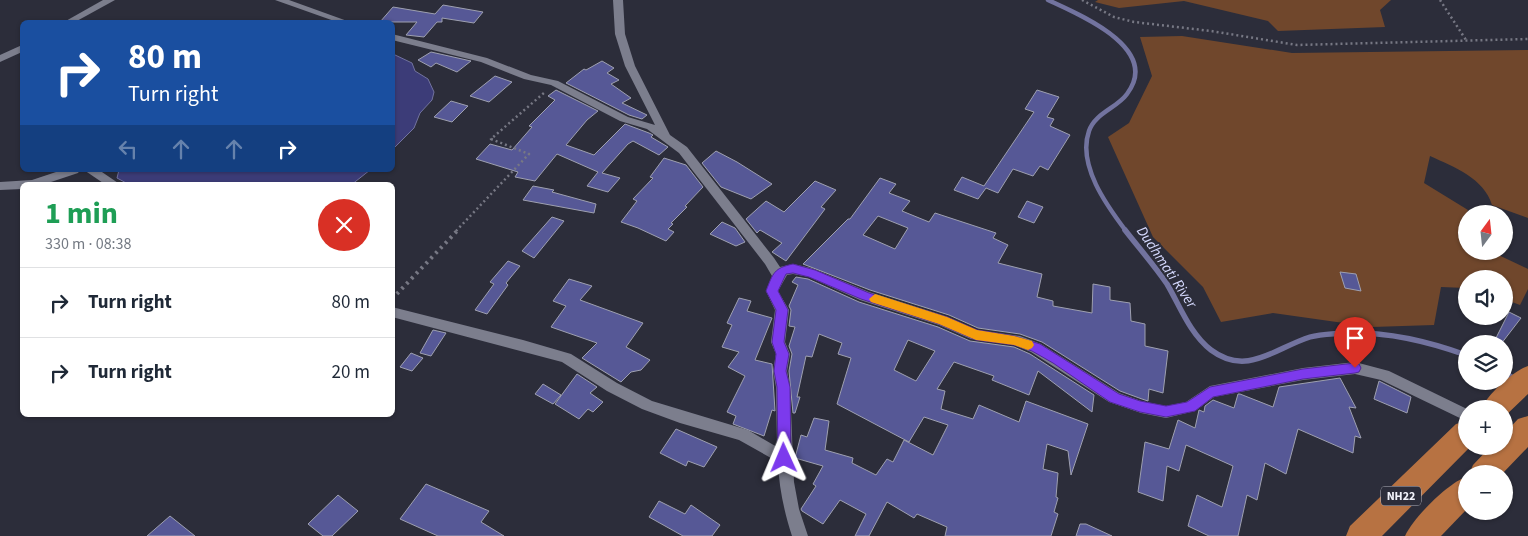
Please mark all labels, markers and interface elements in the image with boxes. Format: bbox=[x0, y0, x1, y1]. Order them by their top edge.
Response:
text: 80 m bbox=[128, 32, 202, 82]
icon: right bbox=[45, 40, 110, 105]
text: Turn right bbox=[128, 78, 218, 110]
icon: left bbox=[114, 135, 142, 163]
icon: ahead bbox=[167, 135, 195, 163]
icon: ahead bbox=[220, 135, 248, 163]
icon: right bbox=[273, 135, 301, 163]
text: 1 min bbox=[45, 192, 118, 235]
button: close bbox=[318, 199, 370, 251]
north arrow bbox=[1458, 205, 1512, 260]
map controls bbox=[1458, 205, 1513, 520]
water label: Dudhmati River bbox=[1131, 222, 1202, 313]
text: 330 m · 08:38 bbox=[45, 233, 132, 255]
button: sound bbox=[1458, 270, 1513, 325]
icon: right bbox=[45, 289, 73, 317]
text: Turn right bbox=[88, 289, 172, 316]
text: 80 m bbox=[332, 289, 370, 316]
pin bbox=[1334, 317, 1376, 368]
icon: arrive bbox=[1341, 324, 1369, 352]
button: layers bbox=[1458, 335, 1513, 390]
icon: right bbox=[45, 359, 73, 387]
text: Turn right bbox=[88, 359, 172, 386]
text: 20 m bbox=[332, 359, 370, 386]
button: + bbox=[1458, 400, 1513, 455]
position arrow bbox=[757, 431, 809, 483]
button: − bbox=[1458, 465, 1513, 520]
road number: NH22 bbox=[1381, 486, 1421, 506]

